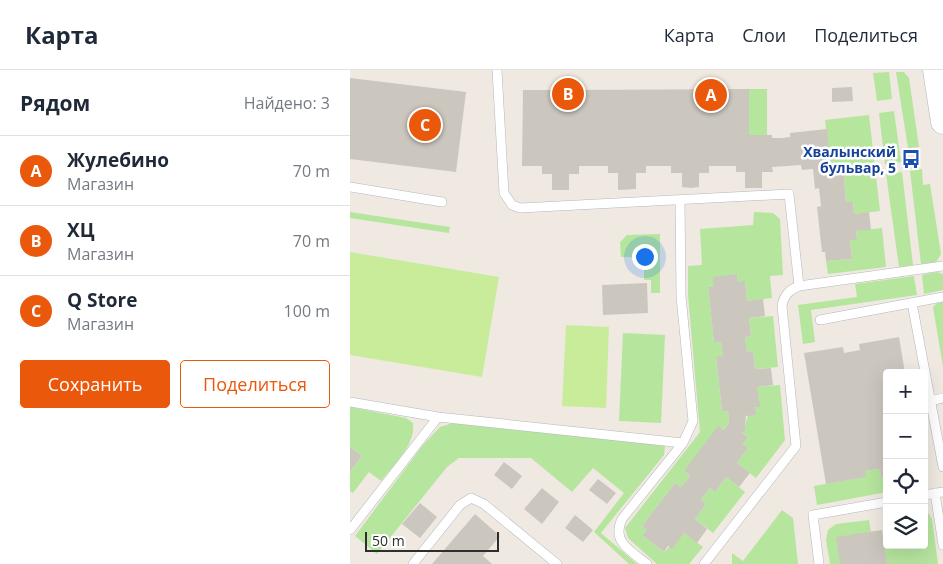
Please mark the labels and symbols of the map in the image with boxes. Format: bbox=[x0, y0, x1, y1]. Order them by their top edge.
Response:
pin: B bbox=[552, 75, 584, 113]
pin: A bbox=[695, 76, 727, 114]
pin: C bbox=[409, 106, 441, 144]
place label: Хвалынский бульвар, 5 bbox=[803, 142, 896, 177]
bus stop icon: Хвалынский бульвар, 5 bbox=[900, 148, 922, 170]
your location bbox=[632, 244, 658, 270]
scale bar bbox=[365, 529, 499, 552]

